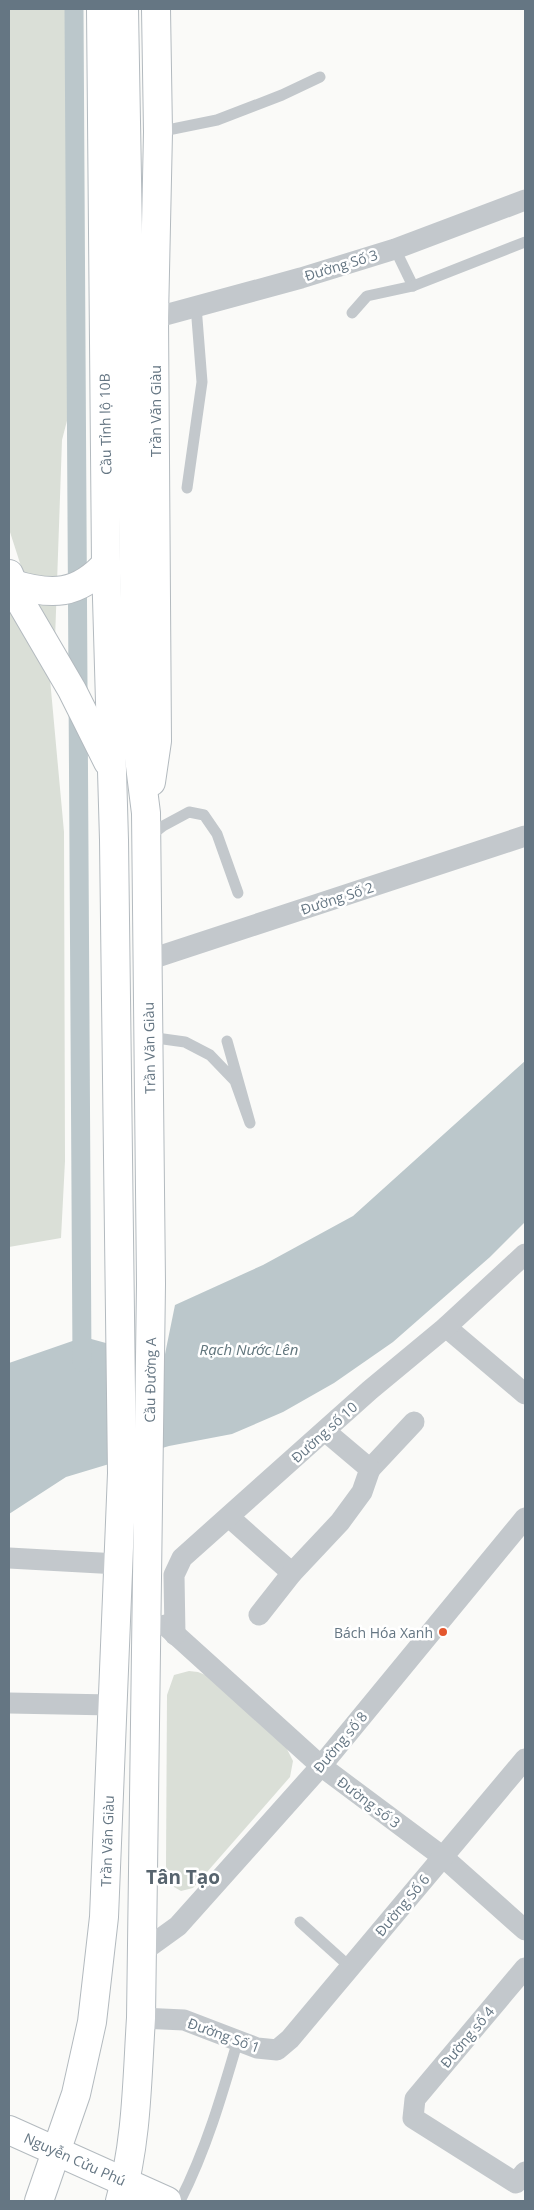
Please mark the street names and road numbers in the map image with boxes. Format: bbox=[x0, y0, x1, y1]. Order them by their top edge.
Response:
street label: Đường Số 3 bbox=[302, 245, 380, 285]
street label: Trần Văn Giàu bbox=[146, 365, 165, 457]
street label: Cầu Tỉnh lộ 10B bbox=[95, 373, 115, 475]
street label: Đường Số 2 bbox=[298, 877, 376, 919]
street label: Trần Văn Giàu bbox=[139, 1002, 159, 1094]
street label: Cầu Đường A bbox=[140, 1337, 160, 1423]
street label: Đường số 10 bbox=[287, 1397, 361, 1467]
street label: Đường số 8 bbox=[309, 1707, 371, 1777]
street label: Đường số 3 bbox=[334, 1772, 404, 1832]
street label: Trần Văn Giàu bbox=[96, 1795, 118, 1887]
street label: Đường Số 6 bbox=[370, 1870, 434, 1940]
street label: Đường số 4 bbox=[436, 2002, 498, 2072]
street label: Đường Số 1 bbox=[185, 2013, 263, 2057]
street label: Nguyễn Cửu Phú bbox=[21, 2128, 129, 2190]

